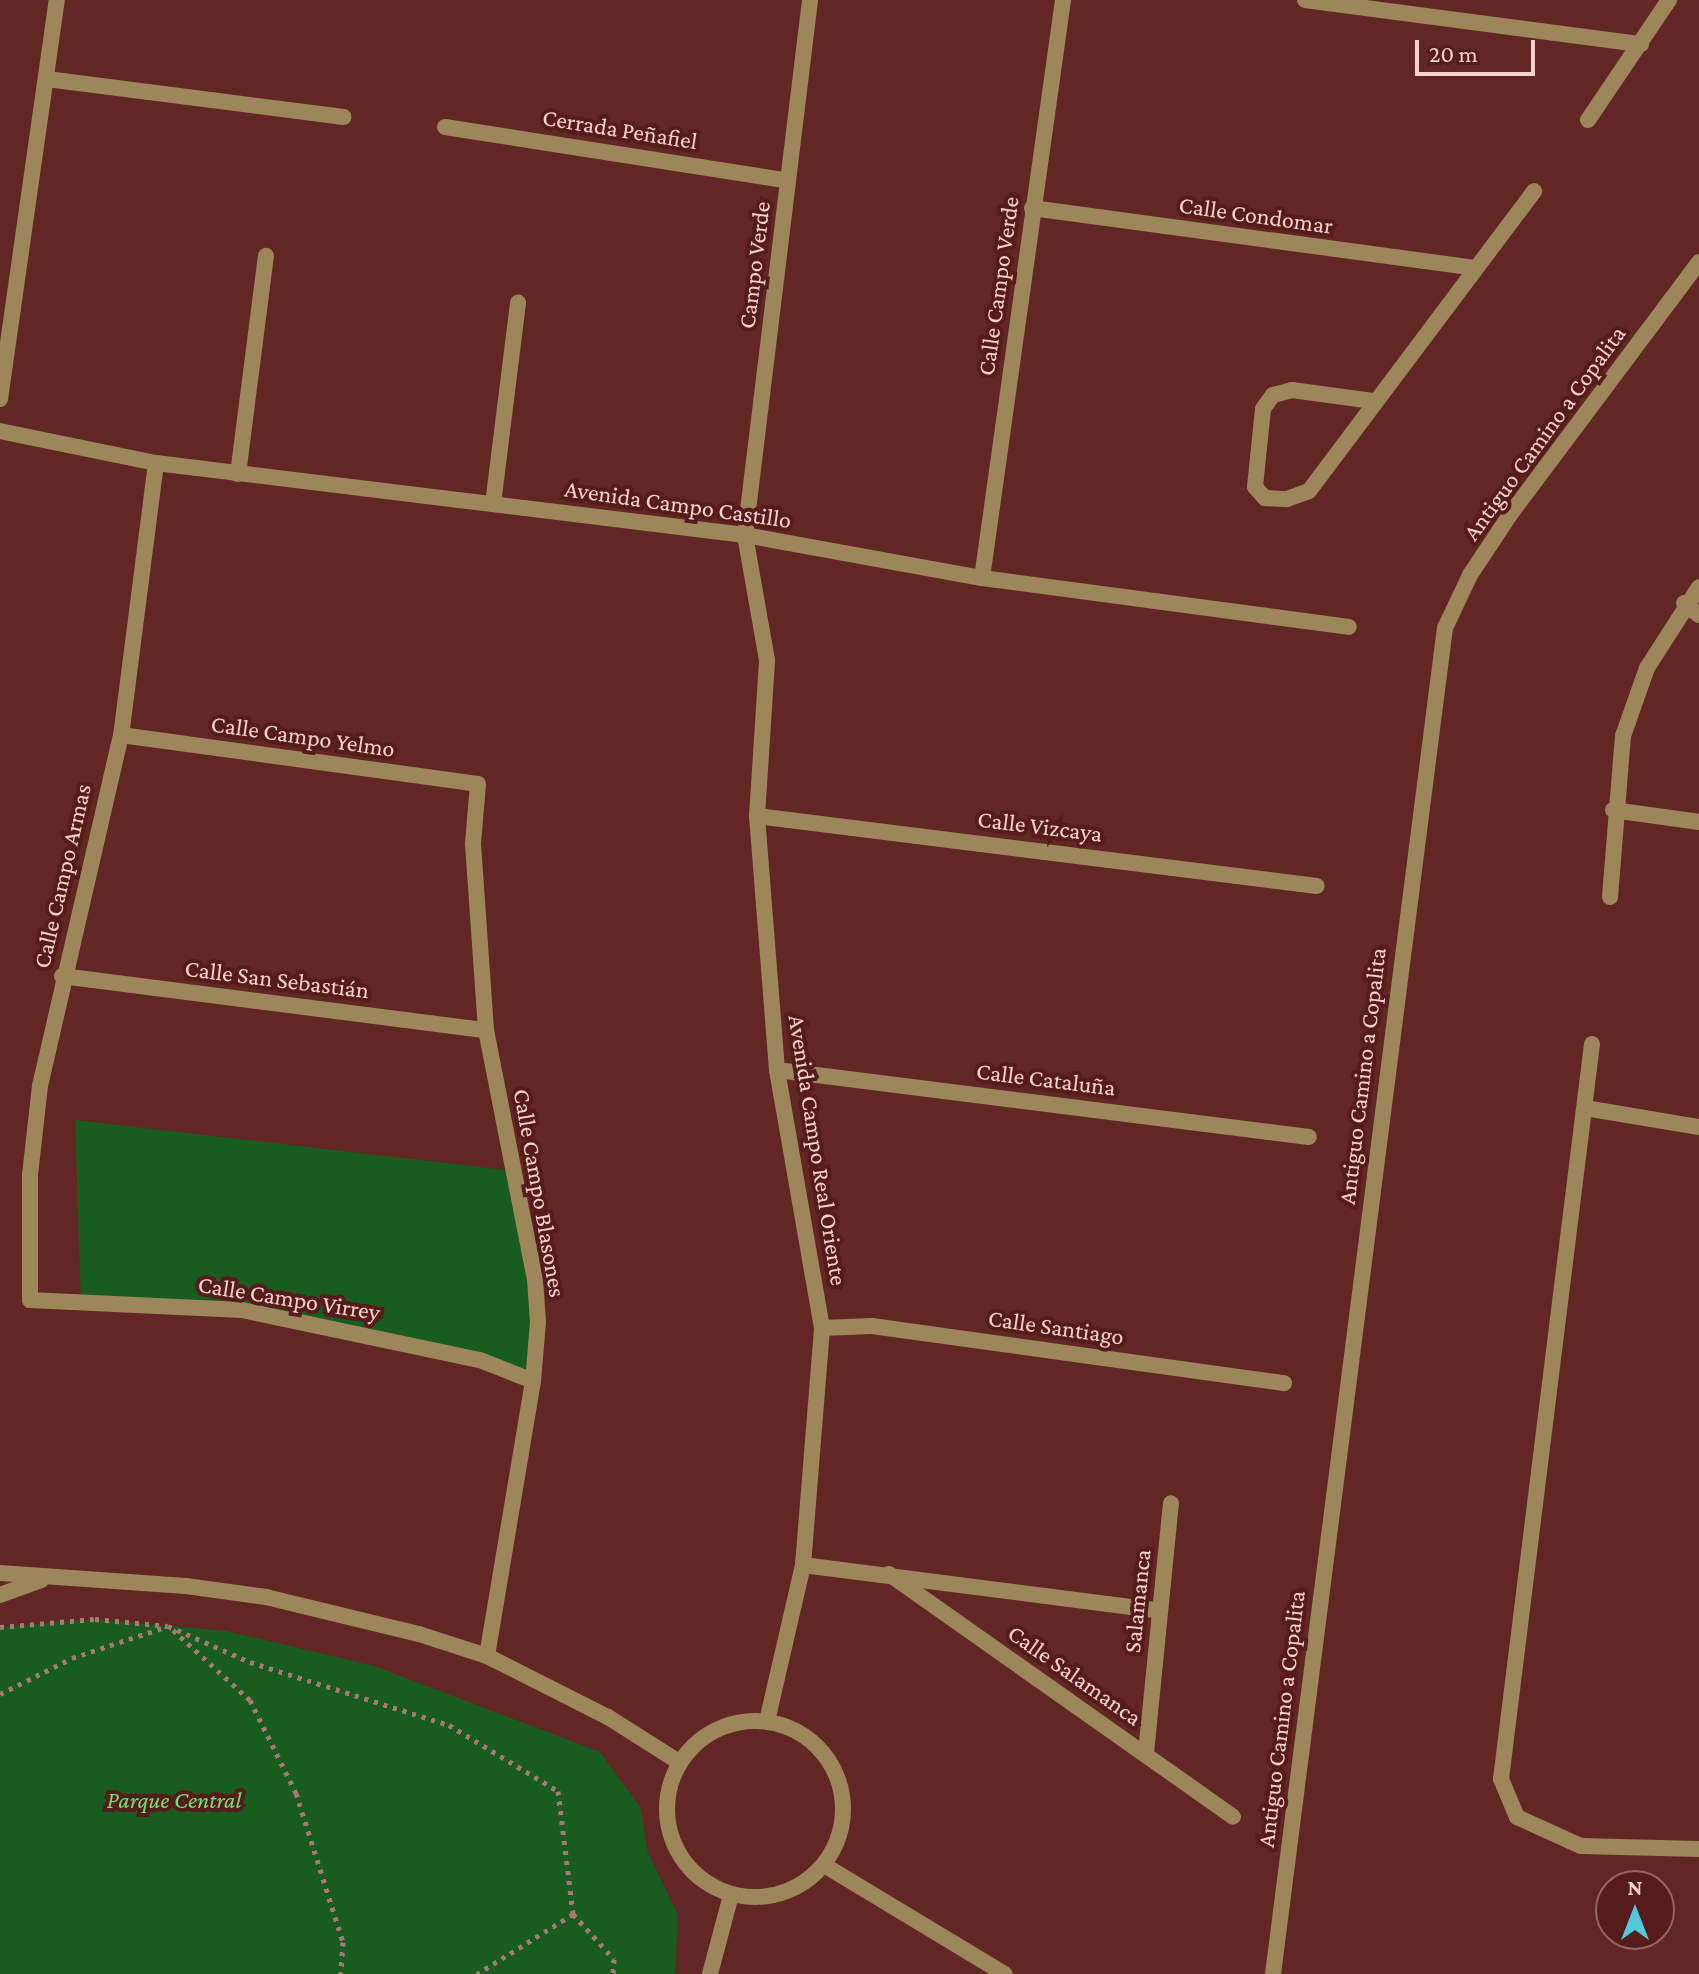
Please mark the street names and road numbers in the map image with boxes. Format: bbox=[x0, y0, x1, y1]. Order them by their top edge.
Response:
street label: Cerrada Peñafiel bbox=[541, 103, 699, 155]
street label: Calle Condomar bbox=[1177, 190, 1335, 240]
street label: Calle Campo Verde bbox=[971, 195, 1025, 377]
street label: Campo Verde bbox=[732, 200, 776, 330]
street label: Antiguo Camino a Copalita bbox=[1456, 320, 1632, 546]
street label: Avenida Campo Castillo bbox=[563, 474, 793, 534]
street label: Calle Campo Yelmo bbox=[209, 709, 397, 763]
street label: Calle Campo Armas bbox=[27, 781, 97, 971]
street label: Calle Vizcaya bbox=[976, 804, 1104, 848]
street label: Antiguo Camino a Copalita bbox=[1332, 946, 1392, 1206]
street label: Calle San Sebastián bbox=[183, 953, 371, 1005]
street label: Avenida Campo Real Oriente bbox=[782, 1013, 854, 1287]
street label: Calle Cataluña bbox=[975, 1056, 1117, 1102]
street label: Calle Campo Blasones bbox=[508, 1087, 572, 1299]
street label: Calle Campo Virrey bbox=[196, 1269, 382, 1327]
street label: Calle Santiago bbox=[986, 1303, 1126, 1351]
street label: Salamanca bbox=[1117, 1548, 1157, 1654]
street label: Antiguo Camino a Copalita bbox=[1251, 1589, 1311, 1849]
street label: Calle Salamanca bbox=[1002, 1618, 1148, 1732]

